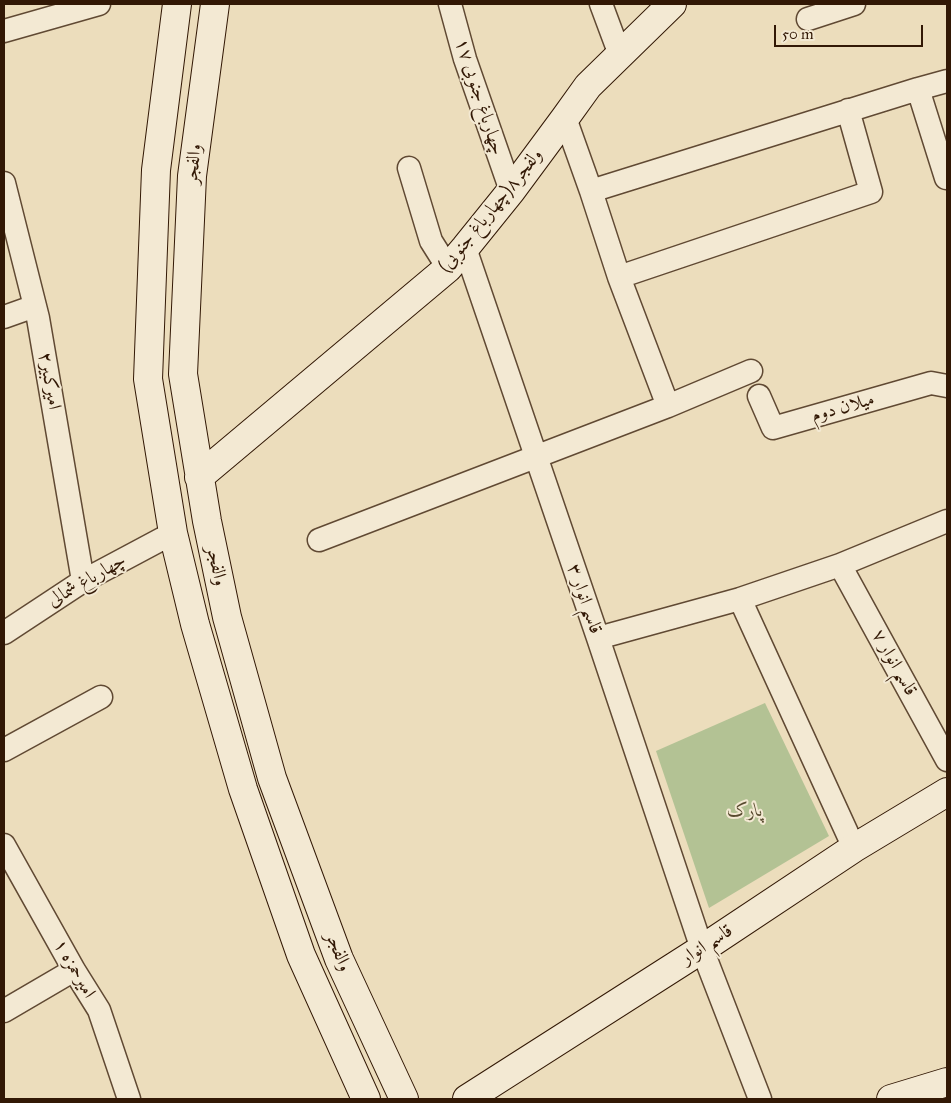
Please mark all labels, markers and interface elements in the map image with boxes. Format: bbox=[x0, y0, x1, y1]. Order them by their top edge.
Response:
scale bar bbox=[776, 15, 925, 47]
text: 50 m bbox=[782, 25, 814, 43]
street label: چهارباغ جنوبی ۱۷ bbox=[449, 36, 509, 158]
street label: والفجر bbox=[181, 143, 207, 185]
street label: ولفجر۸(چهارباغ جنوبی) bbox=[434, 144, 548, 278]
street label: امیرکبیر۲ bbox=[33, 351, 65, 411]
street label: میلان دوم bbox=[809, 388, 877, 428]
street label: والفجر bbox=[201, 544, 231, 588]
street label: چهارباغ شمالی bbox=[44, 549, 130, 613]
street label: قاسم انوار ۳ bbox=[561, 561, 607, 637]
street label: قاسم انوار ۷ bbox=[866, 626, 922, 700]
park label: پارک bbox=[727, 800, 763, 822]
street label: قاسم انوار bbox=[677, 920, 737, 970]
street label: والفجر bbox=[320, 929, 356, 975]
street label: امیرحمزه ۱ bbox=[48, 935, 100, 1003]

